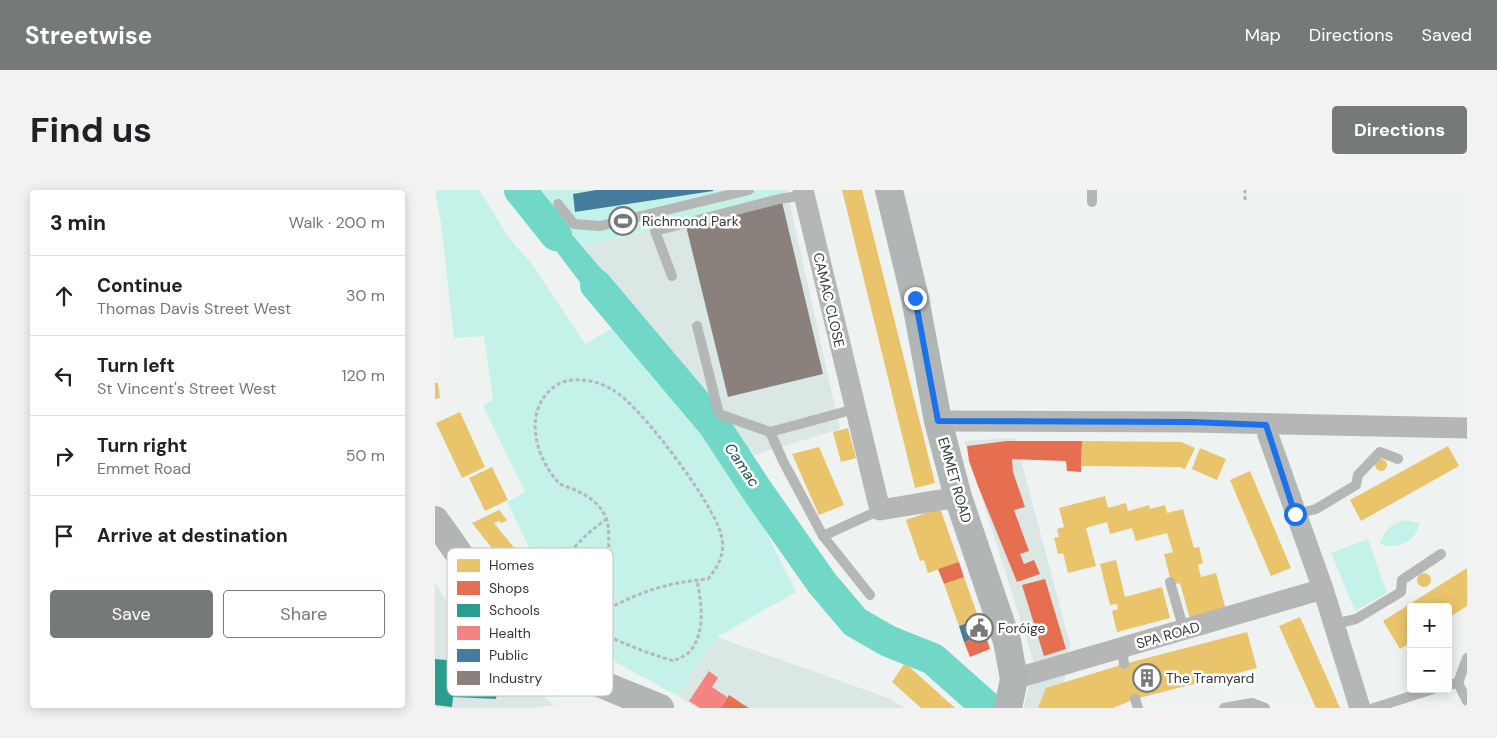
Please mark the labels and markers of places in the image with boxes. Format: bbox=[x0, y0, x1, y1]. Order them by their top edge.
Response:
sports icon: Richmond Park bbox=[608, 206, 638, 236]
place label: Richmond Park bbox=[642, 212, 739, 230]
public building icon: Foróige bbox=[964, 613, 994, 643]
place label: Foróige bbox=[998, 619, 1046, 637]
building icon: The Tramyard bbox=[1132, 663, 1162, 693]
place label: The Tramyard bbox=[1166, 669, 1254, 687]

